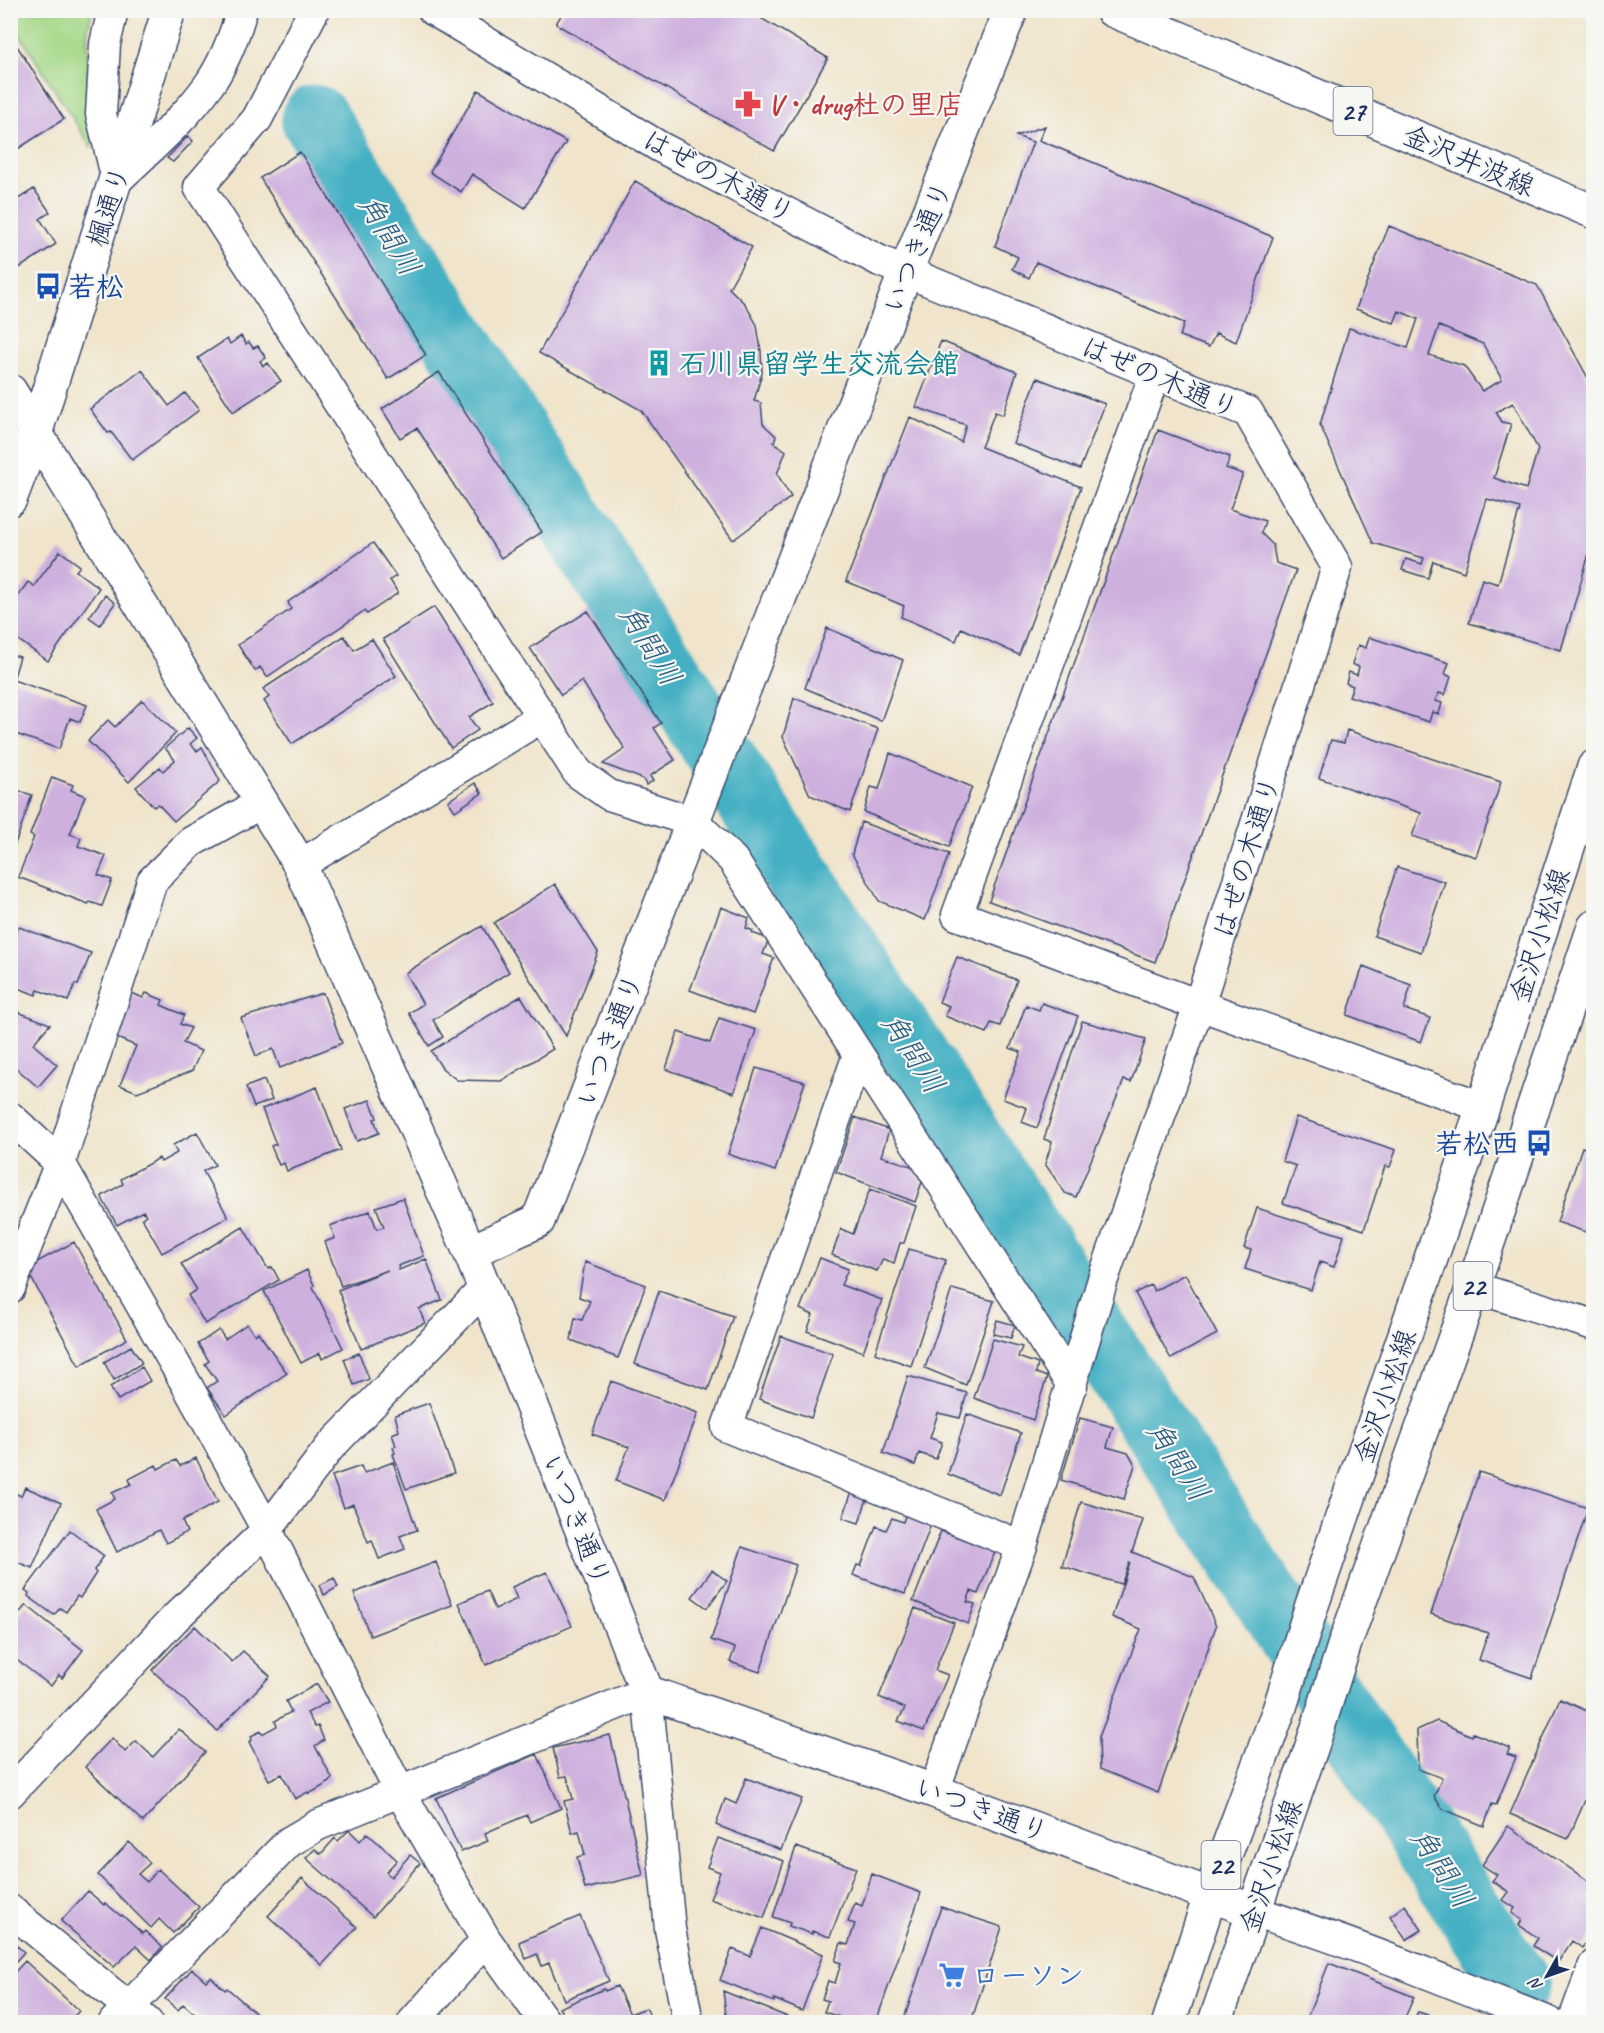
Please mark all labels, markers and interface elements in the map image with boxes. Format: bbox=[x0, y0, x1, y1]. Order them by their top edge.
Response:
place label: V・drug杜の里店 bbox=[768, 87, 964, 122]
road number: 27 bbox=[1334, 87, 1372, 135]
pharmacy icon: V・drug杜の里店 bbox=[733, 89, 763, 119]
street label: 金沢井波線 bbox=[1398, 117, 1540, 204]
street label: はぜの木通り bbox=[636, 122, 801, 231]
street label: 楓通り bbox=[79, 161, 138, 252]
street label: いつき通り bbox=[875, 176, 960, 319]
water label: 角間川 bbox=[349, 187, 429, 283]
place label: 若松 bbox=[68, 269, 124, 304]
bus stop icon: 若松 bbox=[33, 271, 63, 301]
street label: はぜの木通り bbox=[1076, 329, 1244, 426]
place label: 石川県留学生交流会館 bbox=[679, 346, 959, 381]
building icon: 石川県留学生交流会館 bbox=[644, 348, 674, 378]
water label: 角間川 bbox=[610, 597, 690, 693]
street label: はぜの木通り bbox=[1205, 772, 1288, 943]
street label: 金沢小松線 bbox=[1501, 863, 1578, 1007]
street label: いつき通り bbox=[568, 969, 651, 1112]
water label: 角間川 bbox=[873, 1005, 953, 1101]
place label: 若松西 bbox=[1435, 1126, 1519, 1161]
bus stop icon: 若松西 bbox=[1524, 1128, 1554, 1158]
road number: 22 bbox=[1454, 1262, 1492, 1310]
street label: 金沢小松線 bbox=[1345, 1324, 1424, 1468]
water label: 角間川 bbox=[1138, 1413, 1218, 1509]
street label: いつき通り bbox=[534, 1449, 619, 1592]
street label: いつき通り bbox=[910, 1769, 1054, 1850]
street label: 金沢小松線 bbox=[1231, 1794, 1310, 1938]
water label: 角間川 bbox=[1402, 1820, 1482, 1916]
road number: 22 bbox=[1202, 1841, 1240, 1889]
north arrow bbox=[1517, 1946, 1577, 2006]
place label: ローソン bbox=[972, 1958, 1084, 1993]
supermarket icon: ローソン bbox=[937, 1960, 967, 1990]
text: N bbox=[1523, 1972, 1547, 1995]

